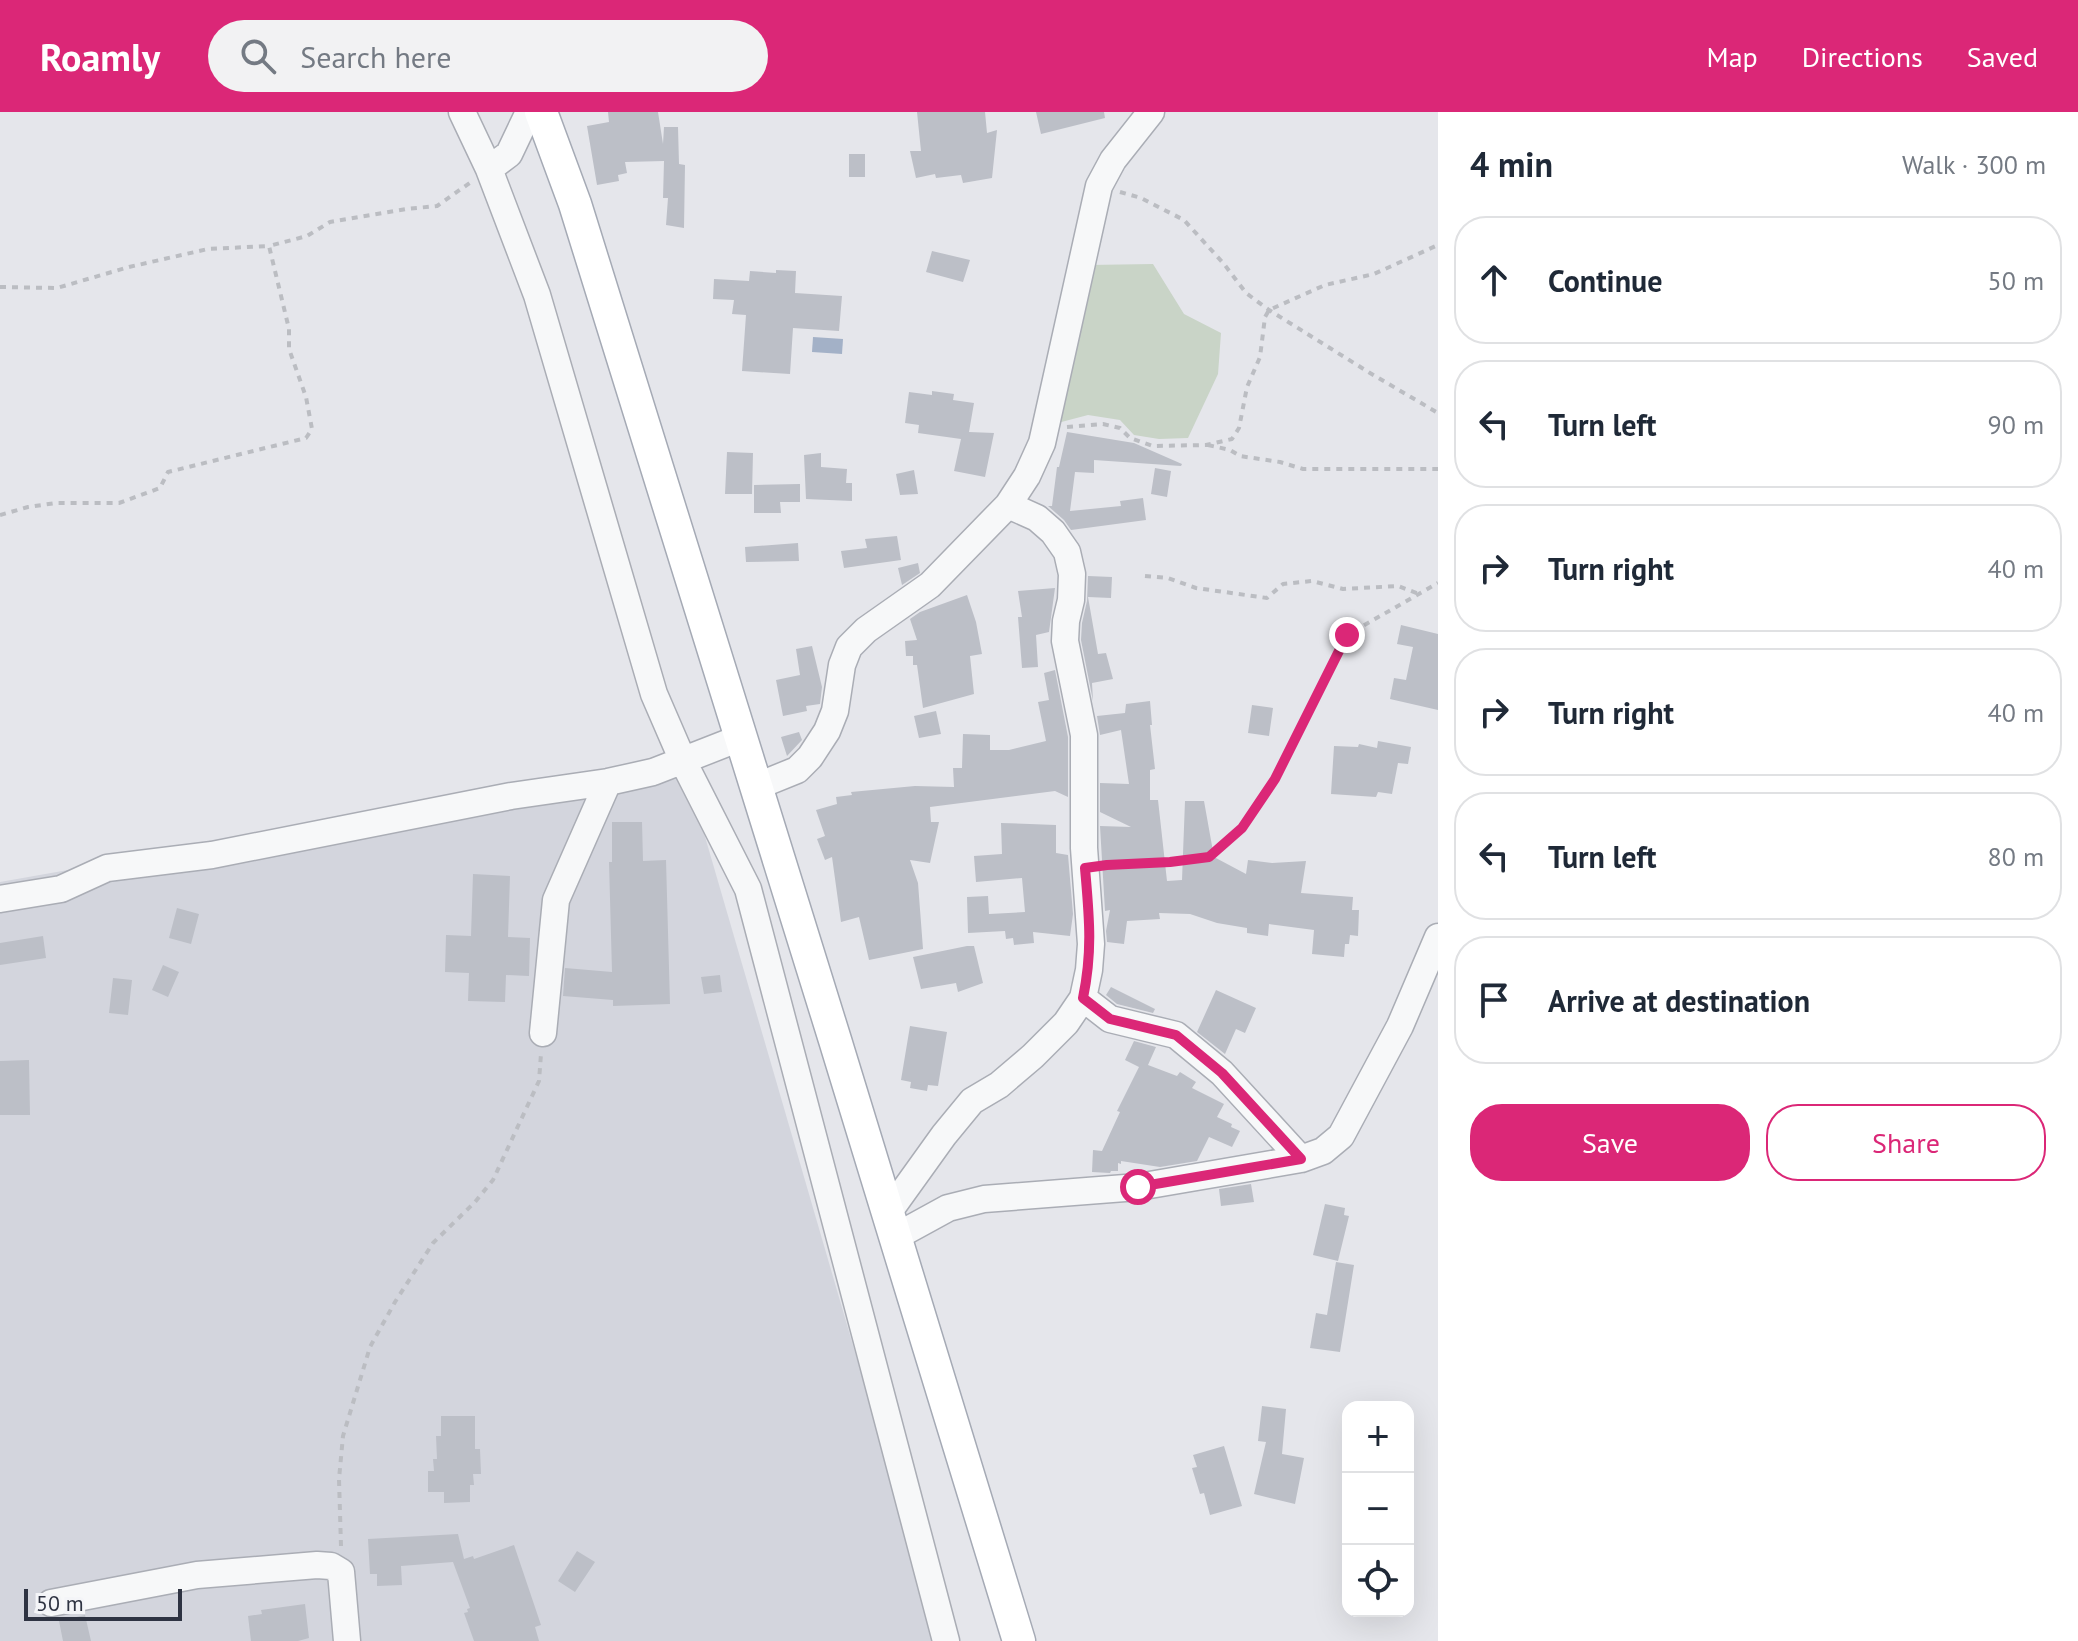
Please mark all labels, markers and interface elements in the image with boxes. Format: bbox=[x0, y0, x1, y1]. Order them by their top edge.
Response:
search box bbox=[208, 20, 768, 92]
text: Roamly bbox=[40, 32, 160, 81]
icon: search bbox=[236, 34, 280, 78]
text: Search here bbox=[300, 37, 452, 76]
text: Map bbox=[1707, 38, 1758, 75]
text: Directions bbox=[1802, 38, 1923, 75]
text: Saved bbox=[1967, 38, 2038, 75]
text: 4 min bbox=[1470, 142, 1553, 186]
text: Walk · 300 m bbox=[1902, 148, 2046, 181]
icon: ahead bbox=[1472, 258, 1516, 302]
text: Continue bbox=[1548, 261, 1662, 300]
text: 50 m bbox=[1988, 264, 2044, 297]
icon: left bbox=[1472, 402, 1516, 446]
text: Turn left bbox=[1548, 405, 1656, 444]
text: 90 m bbox=[1988, 408, 2044, 441]
icon: right bbox=[1472, 546, 1516, 590]
text: Turn right bbox=[1548, 549, 1674, 588]
text: 40 m bbox=[1988, 552, 2044, 585]
route end bbox=[1329, 617, 1365, 653]
icon: right bbox=[1472, 690, 1516, 734]
text: Turn right bbox=[1548, 693, 1674, 732]
text: 40 m bbox=[1988, 696, 2044, 729]
icon: left bbox=[1472, 834, 1516, 878]
text: Turn left bbox=[1548, 837, 1656, 876]
text: 80 m bbox=[1988, 840, 2044, 873]
icon: arrive bbox=[1472, 978, 1516, 1022]
text: Arrive at destination bbox=[1548, 981, 1810, 1020]
button: Save bbox=[1470, 1104, 1750, 1181]
button: Share bbox=[1766, 1104, 2046, 1181]
route start bbox=[1120, 1169, 1156, 1205]
map controls bbox=[1342, 1401, 1414, 1617]
button: + bbox=[1342, 1401, 1414, 1473]
button: − bbox=[1342, 1473, 1414, 1545]
button: locate bbox=[1342, 1545, 1414, 1617]
scale bar bbox=[24, 1585, 182, 1621]
text: 50 m bbox=[36, 1589, 84, 1617]

